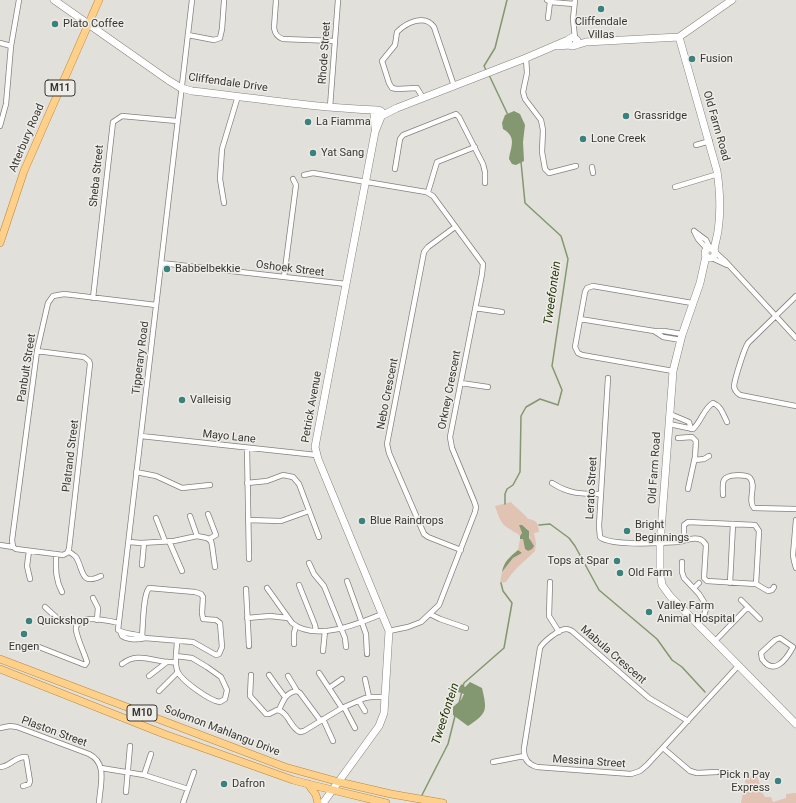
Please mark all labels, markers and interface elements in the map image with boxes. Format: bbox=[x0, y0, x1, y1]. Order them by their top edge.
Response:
marker: Cliffendale Villas bbox=[596, 4, 606, 14]
place label: Cliffendale Villas bbox=[575, 15, 627, 41]
place label: Plato Coffee bbox=[63, 17, 124, 31]
marker: Plato Coffee bbox=[50, 19, 60, 29]
street label: Rhode Street bbox=[316, 21, 334, 85]
place label: Fusion bbox=[700, 52, 733, 66]
marker: Fusion bbox=[687, 54, 697, 64]
street label: Cliffendale Drive bbox=[187, 71, 269, 95]
road number: M11 bbox=[45, 80, 75, 96]
street label: Old Farm Road bbox=[700, 89, 732, 163]
street label: Atterbury Road bbox=[7, 102, 47, 174]
place label: Grassridge bbox=[634, 109, 687, 123]
marker: Grassridge bbox=[621, 111, 631, 121]
place label: La Fiamma bbox=[316, 115, 371, 129]
marker: La Fiamma bbox=[303, 117, 313, 127]
place label: Lone Creek bbox=[591, 132, 646, 146]
marker: Lone Creek bbox=[578, 134, 588, 144]
street label: Sheba Street bbox=[87, 144, 107, 208]
place label: Yat Sang bbox=[321, 146, 364, 160]
marker: Yat Sang bbox=[308, 148, 318, 158]
street label: Oshoek Street bbox=[255, 258, 325, 280]
water label: Tweefontein bbox=[541, 260, 565, 326]
place label: Babbelbekkie bbox=[175, 262, 240, 276]
marker: Babbelbekkie bbox=[162, 264, 172, 274]
street label: Tipperary Road bbox=[130, 321, 152, 395]
street label: Panbult Street bbox=[15, 333, 39, 403]
street label: Orkney Crescent bbox=[436, 349, 464, 431]
street label: Nebo Crescent bbox=[375, 357, 401, 431]
street label: Petrick Avenue bbox=[299, 370, 325, 444]
place label: Valleisig bbox=[190, 393, 231, 407]
marker: Valleisig bbox=[177, 395, 187, 405]
street label: Platrand Street bbox=[60, 419, 82, 493]
street label: Mayo Lane bbox=[202, 428, 256, 446]
street label: Old Farm Road bbox=[646, 431, 664, 505]
street label: Lerato Street bbox=[584, 456, 600, 520]
place label: Blue Raindrops bbox=[370, 514, 444, 528]
marker: Blue Raindrops bbox=[357, 516, 367, 526]
place label: Bright Beginnings bbox=[635, 518, 689, 544]
marker: Bright Beginnings bbox=[622, 526, 632, 536]
place label: Tops at Spar bbox=[547, 554, 609, 568]
marker: Tops at Spar bbox=[612, 556, 622, 566]
place label: Old Farm bbox=[628, 566, 672, 580]
marker: Old Farm bbox=[615, 568, 625, 578]
place label: Valley Farm Animal Hospital bbox=[657, 599, 735, 625]
marker: Valley Farm Animal Hospital bbox=[644, 607, 654, 617]
place label: Quickshop bbox=[37, 614, 89, 628]
marker: Quickshop bbox=[24, 616, 34, 626]
street label: Mabula Crescent bbox=[577, 623, 649, 687]
marker: Engen bbox=[19, 629, 29, 639]
place label: Engen bbox=[9, 640, 39, 654]
water label: Tweefontein bbox=[429, 681, 463, 747]
street label: Solomon Mahlangu Drive bbox=[162, 703, 282, 759]
road number: M10 bbox=[127, 705, 157, 721]
street label: Plaston Street bbox=[19, 714, 89, 750]
street label: Messina Street bbox=[552, 753, 626, 771]
place label: Pick n Pay Express bbox=[720, 768, 770, 794]
marker: Pick n Pay Express bbox=[773, 776, 783, 786]
place label: Dafron bbox=[232, 777, 265, 791]
marker: Dafron bbox=[219, 779, 229, 789]

